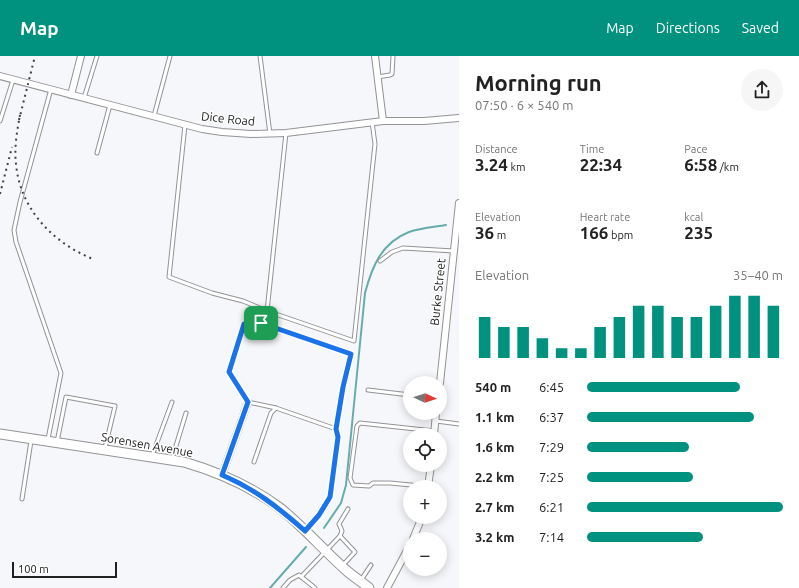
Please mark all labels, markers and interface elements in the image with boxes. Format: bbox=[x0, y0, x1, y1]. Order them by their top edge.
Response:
text: Map bbox=[20, 17, 59, 39]
text: Map bbox=[606, 20, 634, 36]
text: Directions bbox=[656, 20, 720, 36]
text: Saved bbox=[742, 20, 779, 36]
button: share bbox=[741, 69, 783, 111]
text: Morning run bbox=[475, 70, 602, 95]
text: 07:50 · 6 × 540 m bbox=[475, 98, 574, 112]
street label: Dice Road bbox=[201, 109, 256, 128]
text: Distance bbox=[475, 143, 518, 155]
text: Time bbox=[580, 143, 604, 155]
text: Pace bbox=[684, 143, 708, 155]
text: 3.24 bbox=[475, 155, 508, 174]
text: 22:34 bbox=[580, 155, 622, 174]
text: 6:58 bbox=[684, 155, 717, 174]
text: km bbox=[508, 161, 526, 173]
text: /km bbox=[717, 161, 739, 173]
text: Elevation bbox=[475, 211, 521, 223]
text: Heart rate bbox=[580, 211, 630, 223]
text: kcal bbox=[684, 211, 703, 223]
text: 36 bbox=[475, 223, 494, 242]
text: 166 bbox=[580, 223, 608, 242]
text: 235 bbox=[684, 223, 713, 242]
text: m bbox=[494, 229, 506, 241]
text: bpm bbox=[608, 229, 633, 241]
street label: Burke Street bbox=[427, 257, 448, 326]
text: Elevation bbox=[475, 268, 529, 282]
text: 35–40 m bbox=[733, 268, 783, 282]
pin bbox=[244, 306, 278, 340]
icon: arrive bbox=[250, 312, 272, 334]
north arrow bbox=[403, 376, 447, 420]
map controls bbox=[403, 376, 447, 576]
text: 540 m bbox=[475, 380, 511, 394]
text: 6:45 bbox=[539, 380, 564, 394]
text: 1.1 km bbox=[475, 410, 514, 424]
text: 6:37 bbox=[539, 410, 564, 424]
button: locate bbox=[403, 428, 447, 472]
street label: Sorensen Avenue bbox=[100, 430, 194, 459]
text: 1.6 km bbox=[475, 440, 514, 454]
text: 7:29 bbox=[539, 440, 564, 454]
text: 2.2 km bbox=[475, 470, 514, 484]
text: 7:25 bbox=[539, 470, 564, 484]
button: + bbox=[403, 480, 447, 524]
text: 2.7 km bbox=[475, 500, 514, 514]
text: 6:21 bbox=[539, 500, 564, 514]
text: 3.2 km bbox=[475, 530, 514, 544]
text: 7:14 bbox=[539, 530, 564, 544]
button: − bbox=[403, 532, 447, 576]
scale bar bbox=[12, 560, 117, 579]
text: 100 m bbox=[18, 563, 49, 575]

